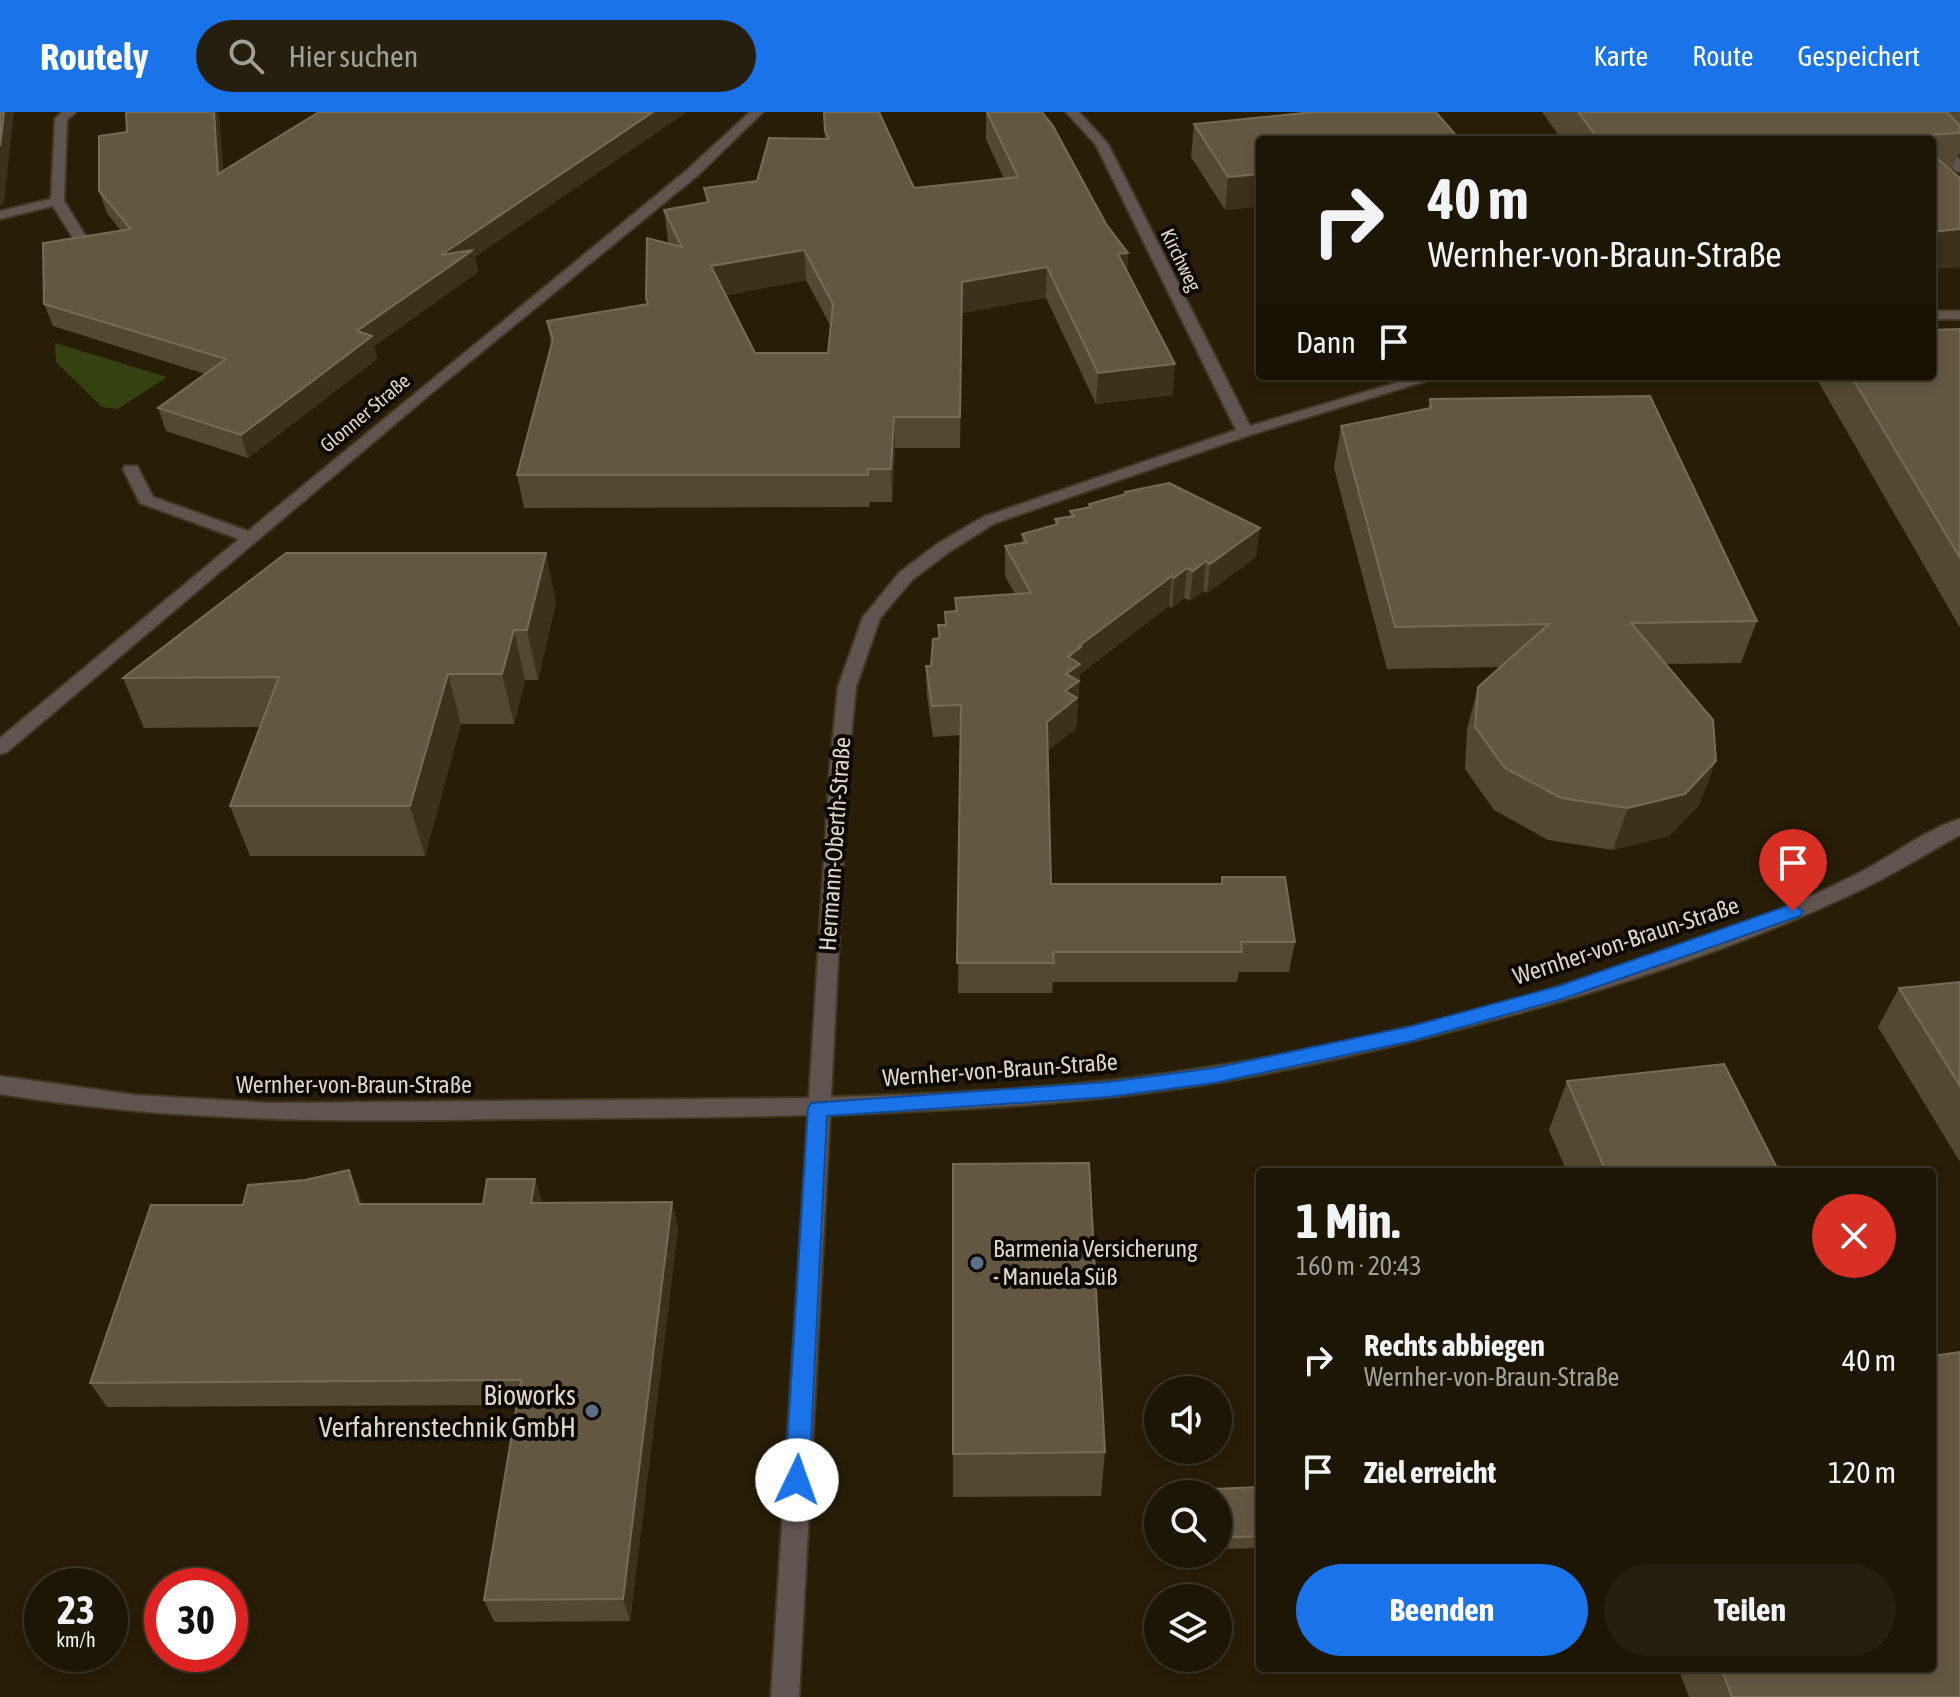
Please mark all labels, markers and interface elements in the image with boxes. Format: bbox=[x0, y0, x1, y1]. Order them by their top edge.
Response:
search box bbox=[196, 20, 756, 92]
icon: search bbox=[224, 34, 268, 78]
text: Routely bbox=[40, 35, 148, 78]
text: Hier suchen bbox=[288, 39, 418, 73]
text: Karte bbox=[1594, 40, 1648, 72]
text: Route bbox=[1692, 40, 1753, 72]
text: Gespeichert bbox=[1797, 40, 1920, 72]
text: 40 m bbox=[1428, 167, 1529, 231]
icon: right bbox=[1296, 168, 1400, 272]
street label: Kirchweg bbox=[1156, 225, 1207, 295]
text: Wernher-von-Braun-Straße bbox=[1428, 233, 1782, 275]
icon: arrive bbox=[1372, 320, 1416, 364]
text: Dann bbox=[1296, 325, 1356, 359]
street label: Glonner Straße bbox=[315, 369, 414, 457]
street label: Hermann-Oberth-Straße bbox=[814, 736, 855, 952]
pin bbox=[1759, 829, 1827, 911]
icon: arrive bbox=[1771, 841, 1815, 885]
street label: Wernher-von-Braun-Straße bbox=[1510, 891, 1742, 990]
street label: Wernher-von-Braun-Straße bbox=[881, 1048, 1119, 1091]
street label: Wernher-von-Braun-Straße bbox=[236, 1071, 472, 1098]
text: 1 Min. bbox=[1296, 1193, 1400, 1248]
button: close bbox=[1812, 1194, 1896, 1278]
place label: Barmenia Versicherung - Manuela Süß bbox=[993, 1235, 1198, 1290]
text: 160 m · 20:43 bbox=[1296, 1251, 1422, 1281]
marker: Barmenia Versicherung - Manuela Süß bbox=[968, 1254, 986, 1272]
text: Rechts abbiegen bbox=[1364, 1328, 1545, 1362]
icon: right bbox=[1296, 1338, 1340, 1382]
text: 40 m bbox=[1842, 1343, 1896, 1377]
text: Wernher-von-Braun-Straße bbox=[1364, 1362, 1619, 1392]
map controls bbox=[1144, 1376, 1232, 1672]
button: sound bbox=[1144, 1376, 1232, 1464]
place label: Bioworks Verfahrenstechnik GmbH bbox=[319, 1379, 576, 1443]
marker: Bioworks Verfahrenstechnik GmbH bbox=[583, 1402, 601, 1420]
position arrow bbox=[755, 1438, 839, 1522]
icon: arrive bbox=[1296, 1450, 1340, 1494]
text: Ziel erreicht bbox=[1364, 1455, 1496, 1489]
text: 120 m bbox=[1828, 1455, 1896, 1489]
button: search bbox=[1144, 1480, 1232, 1568]
button: Beenden bbox=[1296, 1564, 1588, 1656]
button: Teilen bbox=[1604, 1564, 1896, 1656]
speed limit sign: 30 bbox=[144, 1568, 248, 1672]
button: layers bbox=[1144, 1584, 1232, 1672]
text: 23 bbox=[57, 1587, 95, 1632]
text: km/h bbox=[56, 1628, 96, 1651]

